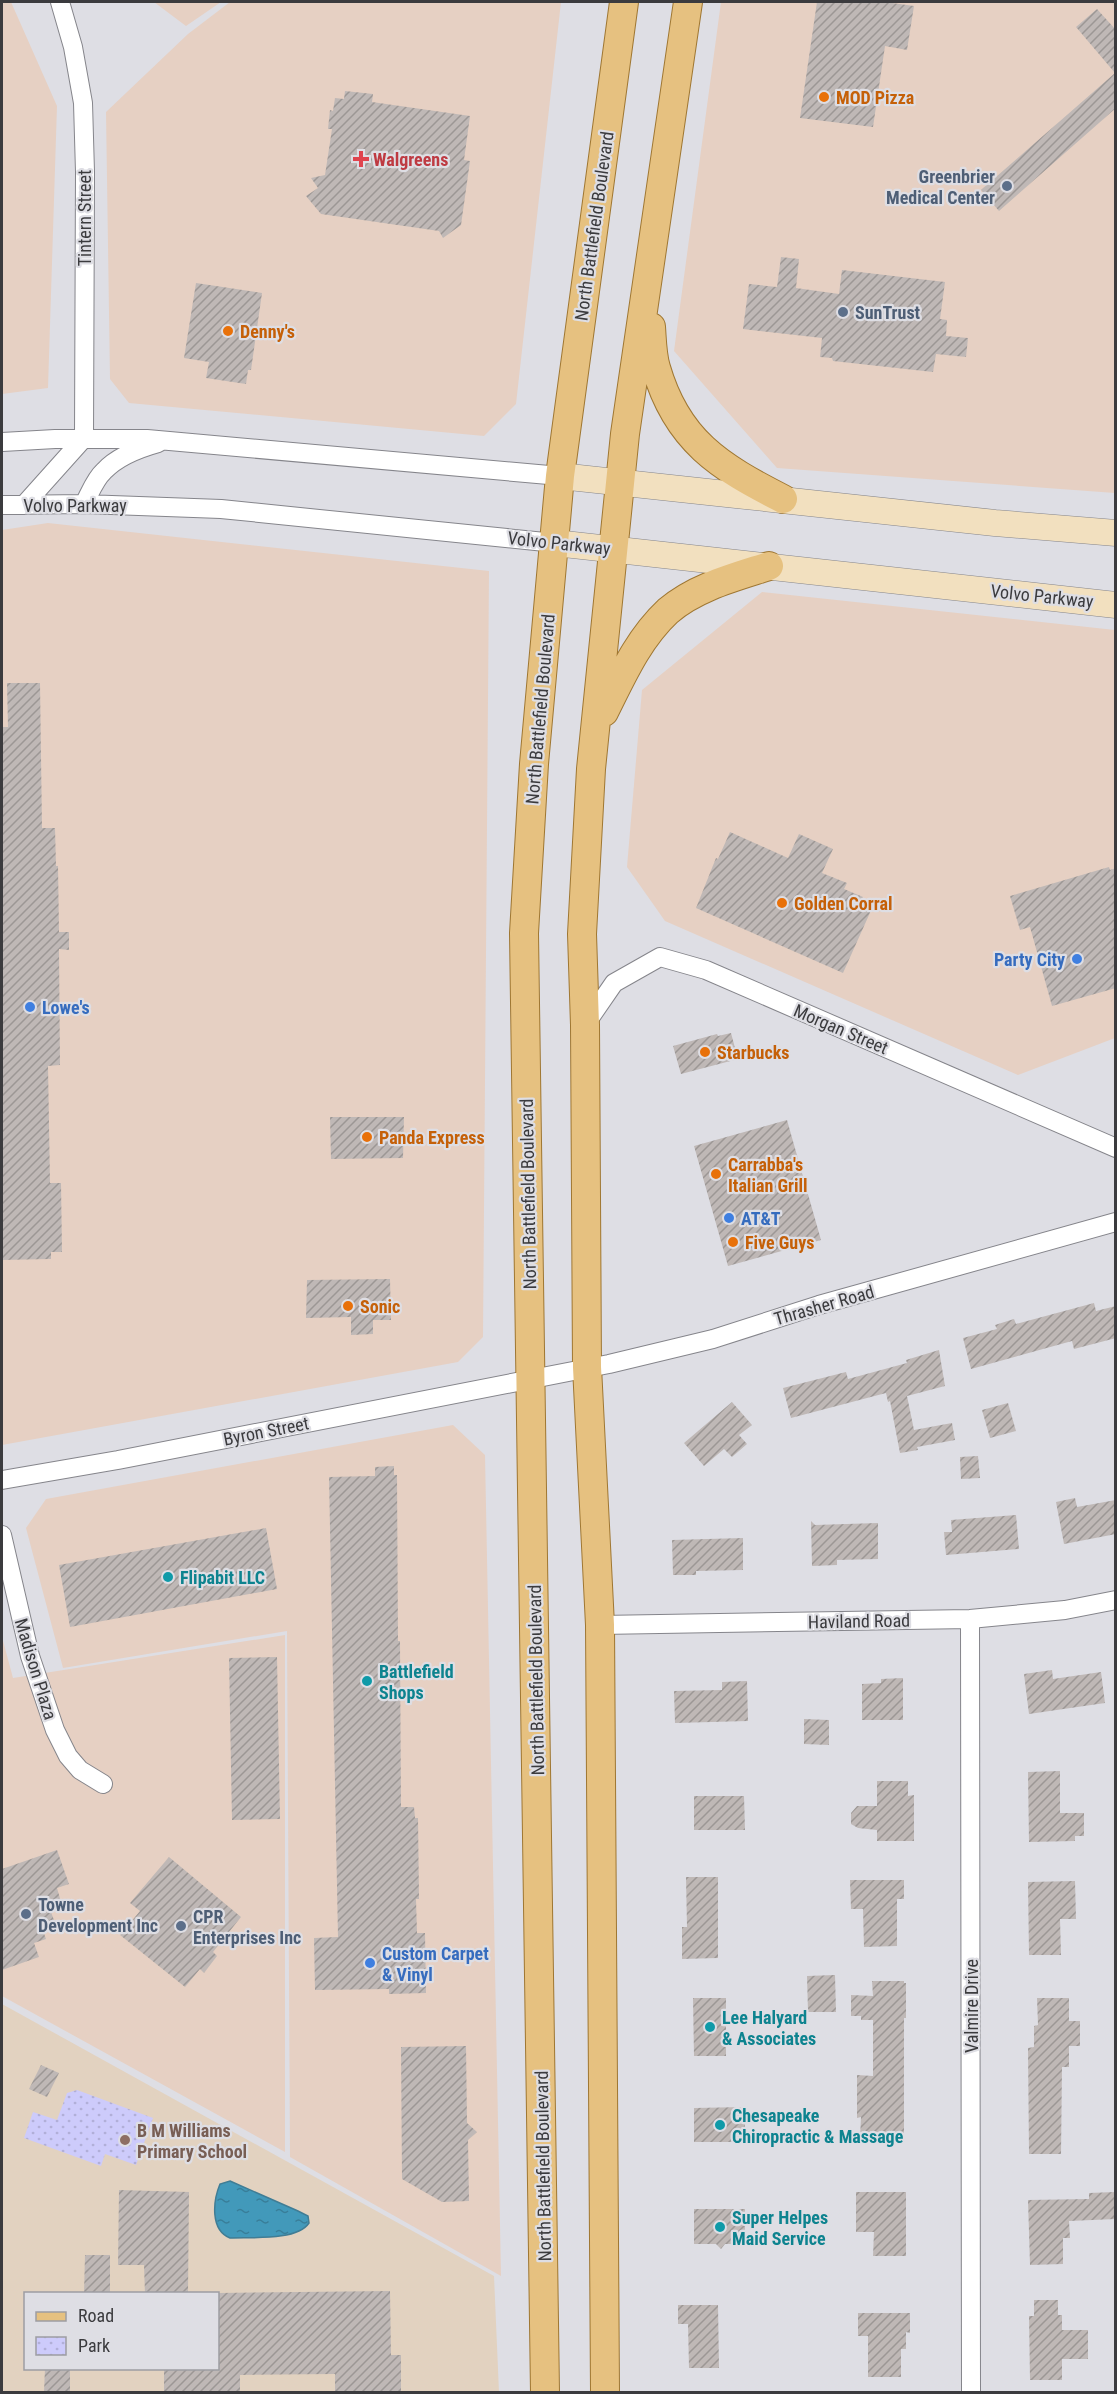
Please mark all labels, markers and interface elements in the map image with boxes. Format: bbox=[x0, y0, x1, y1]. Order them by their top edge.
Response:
place label: MOD Pizza bbox=[836, 87, 914, 108]
marker: MOD Pizza bbox=[817, 90, 831, 104]
street label: North Battlefield Boulevard bbox=[570, 130, 618, 322]
place label: Walgreens bbox=[373, 149, 448, 170]
marker: Walgreens bbox=[354, 152, 368, 166]
place label: Greenbrier Medical Center bbox=[886, 166, 995, 208]
street label: Tintern Street bbox=[74, 170, 95, 266]
marker: Greenbrier Medical Center bbox=[1000, 179, 1014, 193]
place label: SunTrust bbox=[855, 302, 921, 323]
marker: SunTrust bbox=[836, 305, 850, 319]
place label: Denny's bbox=[240, 321, 295, 342]
marker: Denny's bbox=[221, 324, 235, 338]
street label: Volvo Parkway bbox=[23, 495, 127, 516]
street label: Volvo Parkway bbox=[506, 527, 612, 559]
street label: Volvo Parkway bbox=[989, 580, 1095, 612]
street label: North Battlefield Boulevard bbox=[521, 613, 559, 805]
place label: Golden Corral bbox=[794, 893, 892, 914]
marker: Golden Corral bbox=[775, 896, 789, 910]
place label: Party City bbox=[994, 949, 1065, 970]
marker: Party City bbox=[1070, 952, 1084, 966]
place label: Lowe's bbox=[42, 997, 90, 1018]
marker: Lowe's bbox=[23, 1000, 37, 1014]
street label: Morgan Street bbox=[791, 1000, 891, 1058]
place label: Starbucks bbox=[717, 1042, 790, 1063]
marker: Starbucks bbox=[698, 1045, 712, 1059]
street label: North Battlefield Boulevard bbox=[516, 1098, 540, 1290]
place label: Panda Express bbox=[379, 1127, 485, 1148]
marker: Panda Express bbox=[360, 1130, 374, 1144]
place label: Carrabba's Italian Grill bbox=[728, 1154, 808, 1196]
marker: Carrabba's Italian Grill bbox=[709, 1167, 723, 1181]
place label: AT&T bbox=[741, 1208, 781, 1229]
marker: AT&T bbox=[722, 1211, 736, 1225]
place label: Five Guys bbox=[745, 1232, 814, 1253]
marker: Five Guys bbox=[726, 1235, 740, 1249]
street label: Thrasher Road bbox=[772, 1281, 876, 1329]
place label: Sonic bbox=[360, 1296, 400, 1317]
marker: Sonic bbox=[341, 1299, 355, 1313]
street label: Byron Street bbox=[221, 1412, 311, 1450]
place label: Flipabit LLC bbox=[180, 1567, 265, 1588]
marker: Flipabit LLC bbox=[161, 1570, 175, 1584]
street label: North Battlefield Boulevard bbox=[524, 1584, 548, 1776]
street label: Haviland Road bbox=[808, 1610, 910, 1632]
street label: Madison Plaza bbox=[11, 1616, 61, 1722]
place label: Battlefield Shops bbox=[379, 1661, 454, 1703]
marker: Battlefield Shops bbox=[360, 1674, 374, 1688]
place label: Towne Development Inc bbox=[38, 1894, 158, 1936]
place label: CPR Enterprises Inc bbox=[193, 1906, 301, 1948]
marker: Towne Development Inc bbox=[19, 1907, 33, 1921]
marker: CPR Enterprises Inc bbox=[174, 1919, 188, 1933]
place label: Custom Carpet & Vinyl bbox=[382, 1943, 489, 1985]
marker: Custom Carpet & Vinyl bbox=[363, 1956, 377, 1970]
street label: Valmire Drive bbox=[961, 1959, 982, 2053]
place label: Lee Halyard & Associates bbox=[722, 2007, 816, 2049]
marker: Lee Halyard & Associates bbox=[703, 2020, 717, 2034]
street label: North Battlefield Boulevard bbox=[531, 2070, 555, 2262]
place label: Chesapeake Chiropractic & Massage bbox=[732, 2105, 904, 2147]
marker: Chesapeake Chiropractic & Massage bbox=[713, 2118, 727, 2132]
place label: B M Williams Primary School bbox=[137, 2120, 247, 2162]
marker: B M Williams Primary School bbox=[118, 2133, 132, 2147]
place label: Super Helpes Maid Service bbox=[732, 2207, 828, 2249]
marker: Super Helpes Maid Service bbox=[713, 2220, 727, 2234]
legend bbox=[24, 2292, 219, 2370]
text: Road bbox=[78, 2305, 114, 2326]
text: Park bbox=[78, 2335, 110, 2356]

